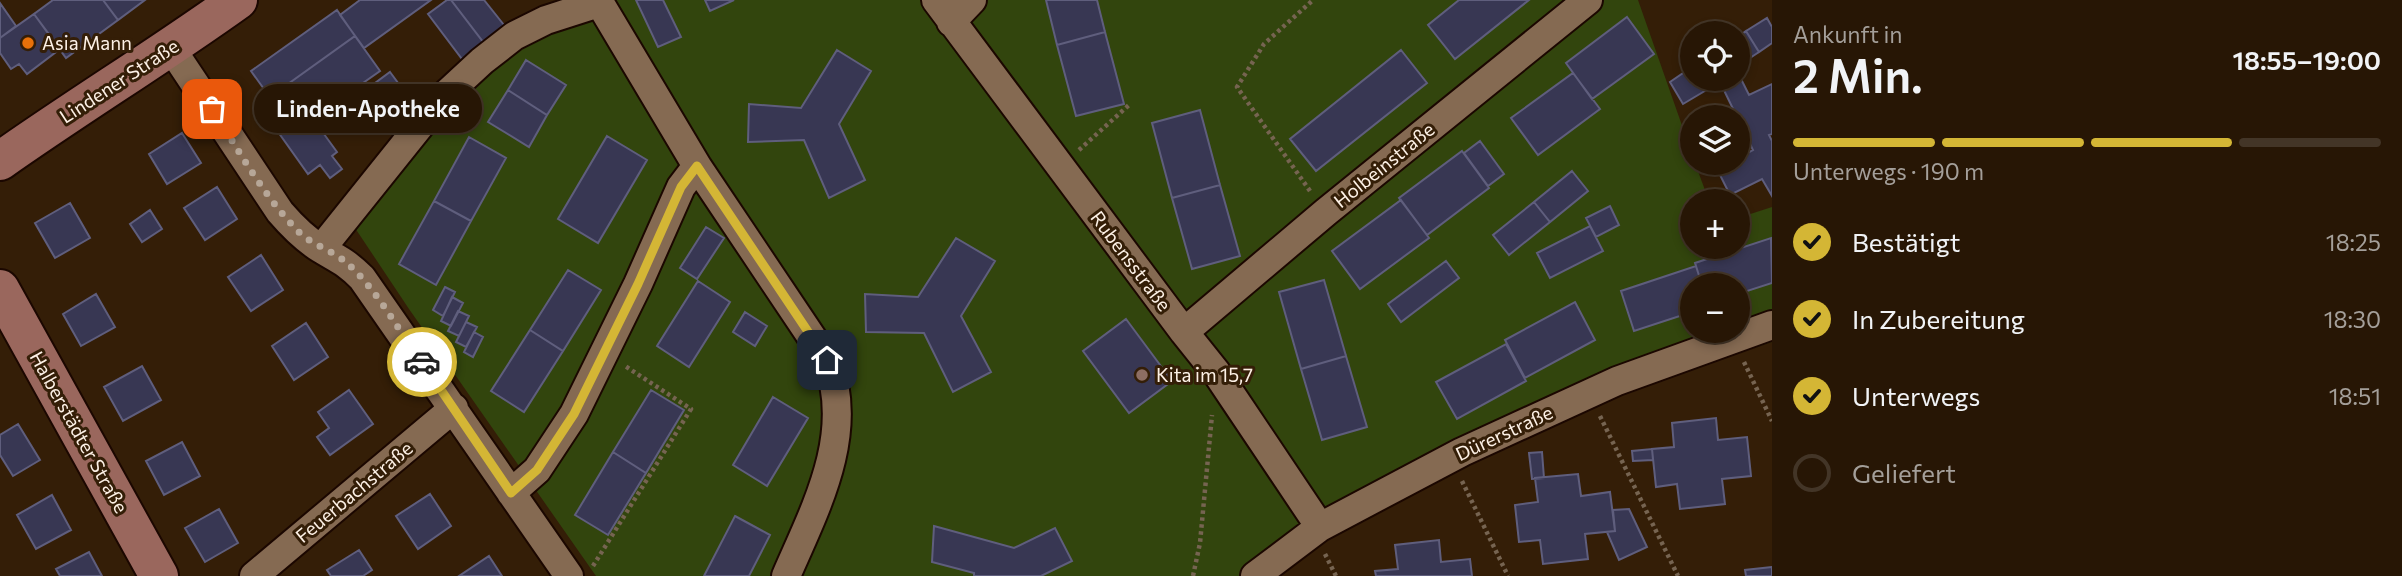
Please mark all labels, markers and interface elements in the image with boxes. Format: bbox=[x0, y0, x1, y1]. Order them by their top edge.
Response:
text: Ankunft in bbox=[1793, 20, 1903, 48]
map controls bbox=[1680, 21, 1750, 343]
button: locate bbox=[1680, 21, 1750, 91]
place label: Asia Mann bbox=[42, 31, 132, 54]
street label: Lindener Straße bbox=[55, 34, 183, 128]
marker: Asia Mann bbox=[20, 35, 36, 51]
text: 18:55–19:00 bbox=[2232, 44, 2381, 75]
text: 2 Min. bbox=[1793, 46, 1923, 102]
pin bbox=[182, 79, 242, 139]
callout: Linden-Apotheke bbox=[254, 84, 481, 134]
icon: bag bbox=[193, 90, 231, 128]
text: Linden-Apotheke bbox=[276, 94, 460, 122]
button: layers bbox=[1680, 105, 1750, 175]
street label: Holbeinstraße bbox=[1329, 117, 1439, 212]
text: Unterwegs · 190 m bbox=[1793, 157, 1984, 185]
button: + bbox=[1680, 189, 1750, 259]
street label: Rubensstraße bbox=[1086, 206, 1176, 315]
icon: check bbox=[1793, 223, 1831, 261]
text: Bestätigt bbox=[1852, 226, 1961, 257]
text: 18:25 bbox=[2326, 228, 2381, 256]
button: − bbox=[1680, 273, 1750, 343]
icon: check bbox=[1793, 300, 1831, 338]
text: In Zubereitung bbox=[1852, 303, 2025, 334]
text: 18:30 bbox=[2324, 305, 2381, 333]
courier bbox=[387, 327, 457, 397]
pin bbox=[797, 330, 857, 390]
icon: home bbox=[808, 341, 846, 379]
icon: car bbox=[403, 343, 441, 381]
street label: Halberstädter Straße bbox=[25, 347, 133, 517]
place label: Kita im 15,7 bbox=[1156, 363, 1253, 386]
marker: Kita im 15,7 bbox=[1134, 367, 1150, 383]
icon: check bbox=[1793, 377, 1831, 415]
text: Unterwegs bbox=[1852, 380, 1980, 411]
text: 18:51 bbox=[2329, 382, 2381, 410]
street label: Dürerstraße bbox=[1452, 400, 1556, 465]
street label: Feuerbachstraße bbox=[291, 436, 417, 547]
text: Geliefert bbox=[1852, 457, 1956, 488]

